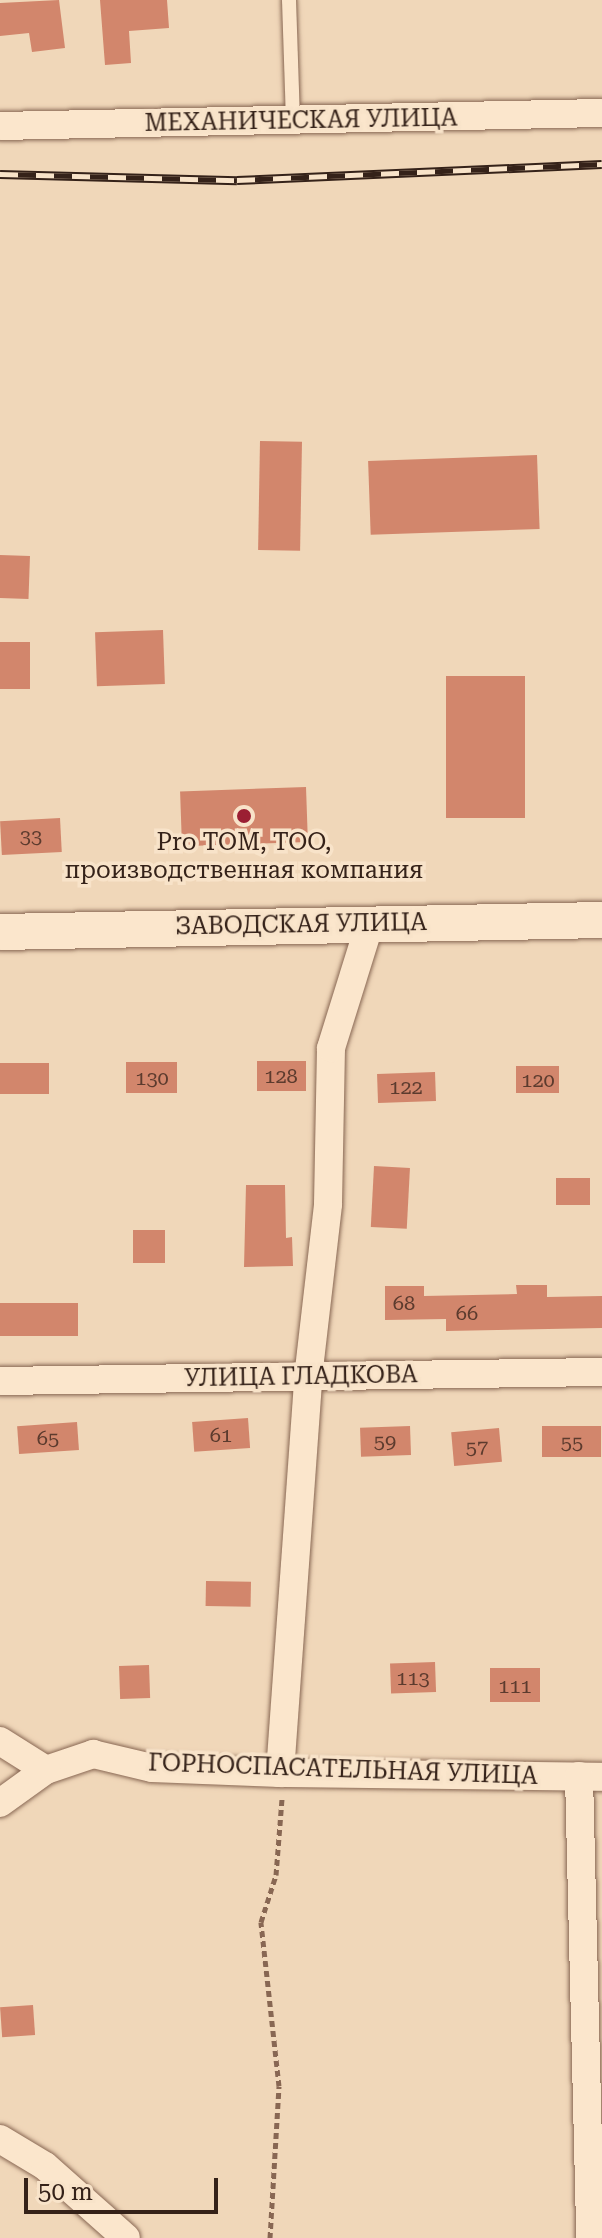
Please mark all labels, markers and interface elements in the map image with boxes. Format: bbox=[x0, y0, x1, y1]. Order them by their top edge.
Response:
street label: МЕХАНИЧЕСКАЯ УЛИЦА bbox=[144, 104, 458, 138]
marker: Pro TOM, ТОО, производственная компания bbox=[235, 807, 253, 825]
house number: 33 bbox=[20, 824, 42, 848]
place label: Pro TOM, ТОО, производственная компания bbox=[65, 829, 423, 885]
street label: ЗАВОДСКАЯ УЛИЦА bbox=[175, 908, 427, 942]
house number: 128 bbox=[264, 1064, 298, 1088]
house number: 130 bbox=[135, 1066, 169, 1090]
house number: 120 bbox=[521, 1068, 555, 1092]
house number: 122 bbox=[389, 1075, 423, 1099]
house number: 68 bbox=[393, 1291, 415, 1315]
house number: 66 bbox=[456, 1301, 478, 1325]
street label: УЛИЦА ГЛАДКОВА bbox=[184, 1361, 418, 1393]
house number: 61 bbox=[210, 1423, 232, 1447]
house number: 65 bbox=[37, 1426, 59, 1450]
house number: 59 bbox=[374, 1429, 396, 1453]
house number: 55 bbox=[561, 1430, 583, 1454]
house number: 57 bbox=[466, 1435, 488, 1459]
house number: 113 bbox=[396, 1666, 430, 1690]
house number: 111 bbox=[498, 1674, 532, 1698]
street label: ГОРНОСПАСАТЕЛЬНАЯ УЛИЦА bbox=[148, 1749, 538, 1791]
scale bar bbox=[28, 2162, 222, 2212]
text: 50 m bbox=[38, 2178, 93, 2206]

